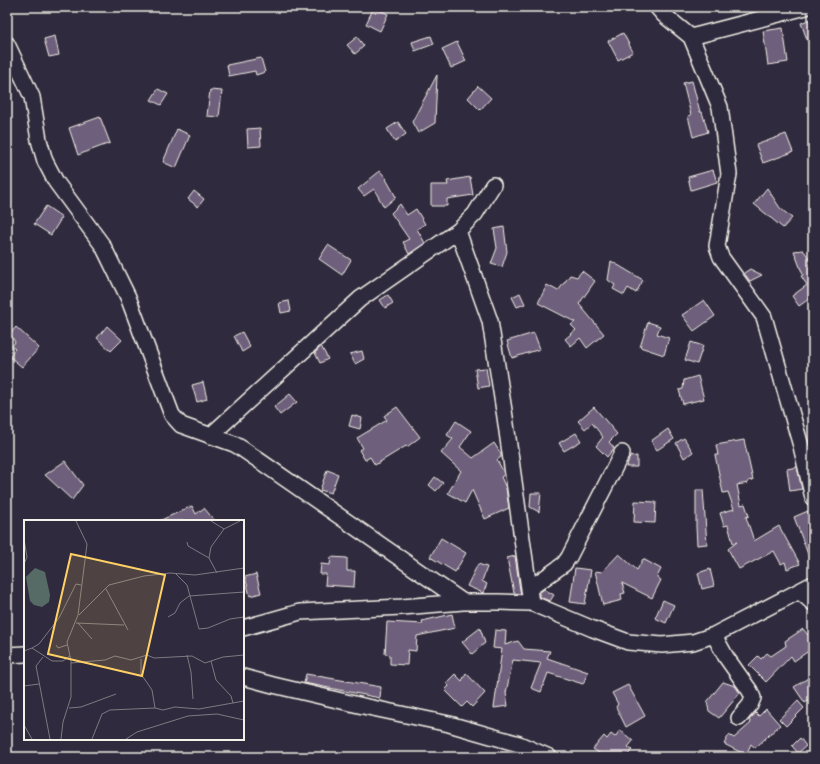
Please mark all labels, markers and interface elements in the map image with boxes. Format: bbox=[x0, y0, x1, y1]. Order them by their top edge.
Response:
inset map bbox=[24, 520, 244, 740]

